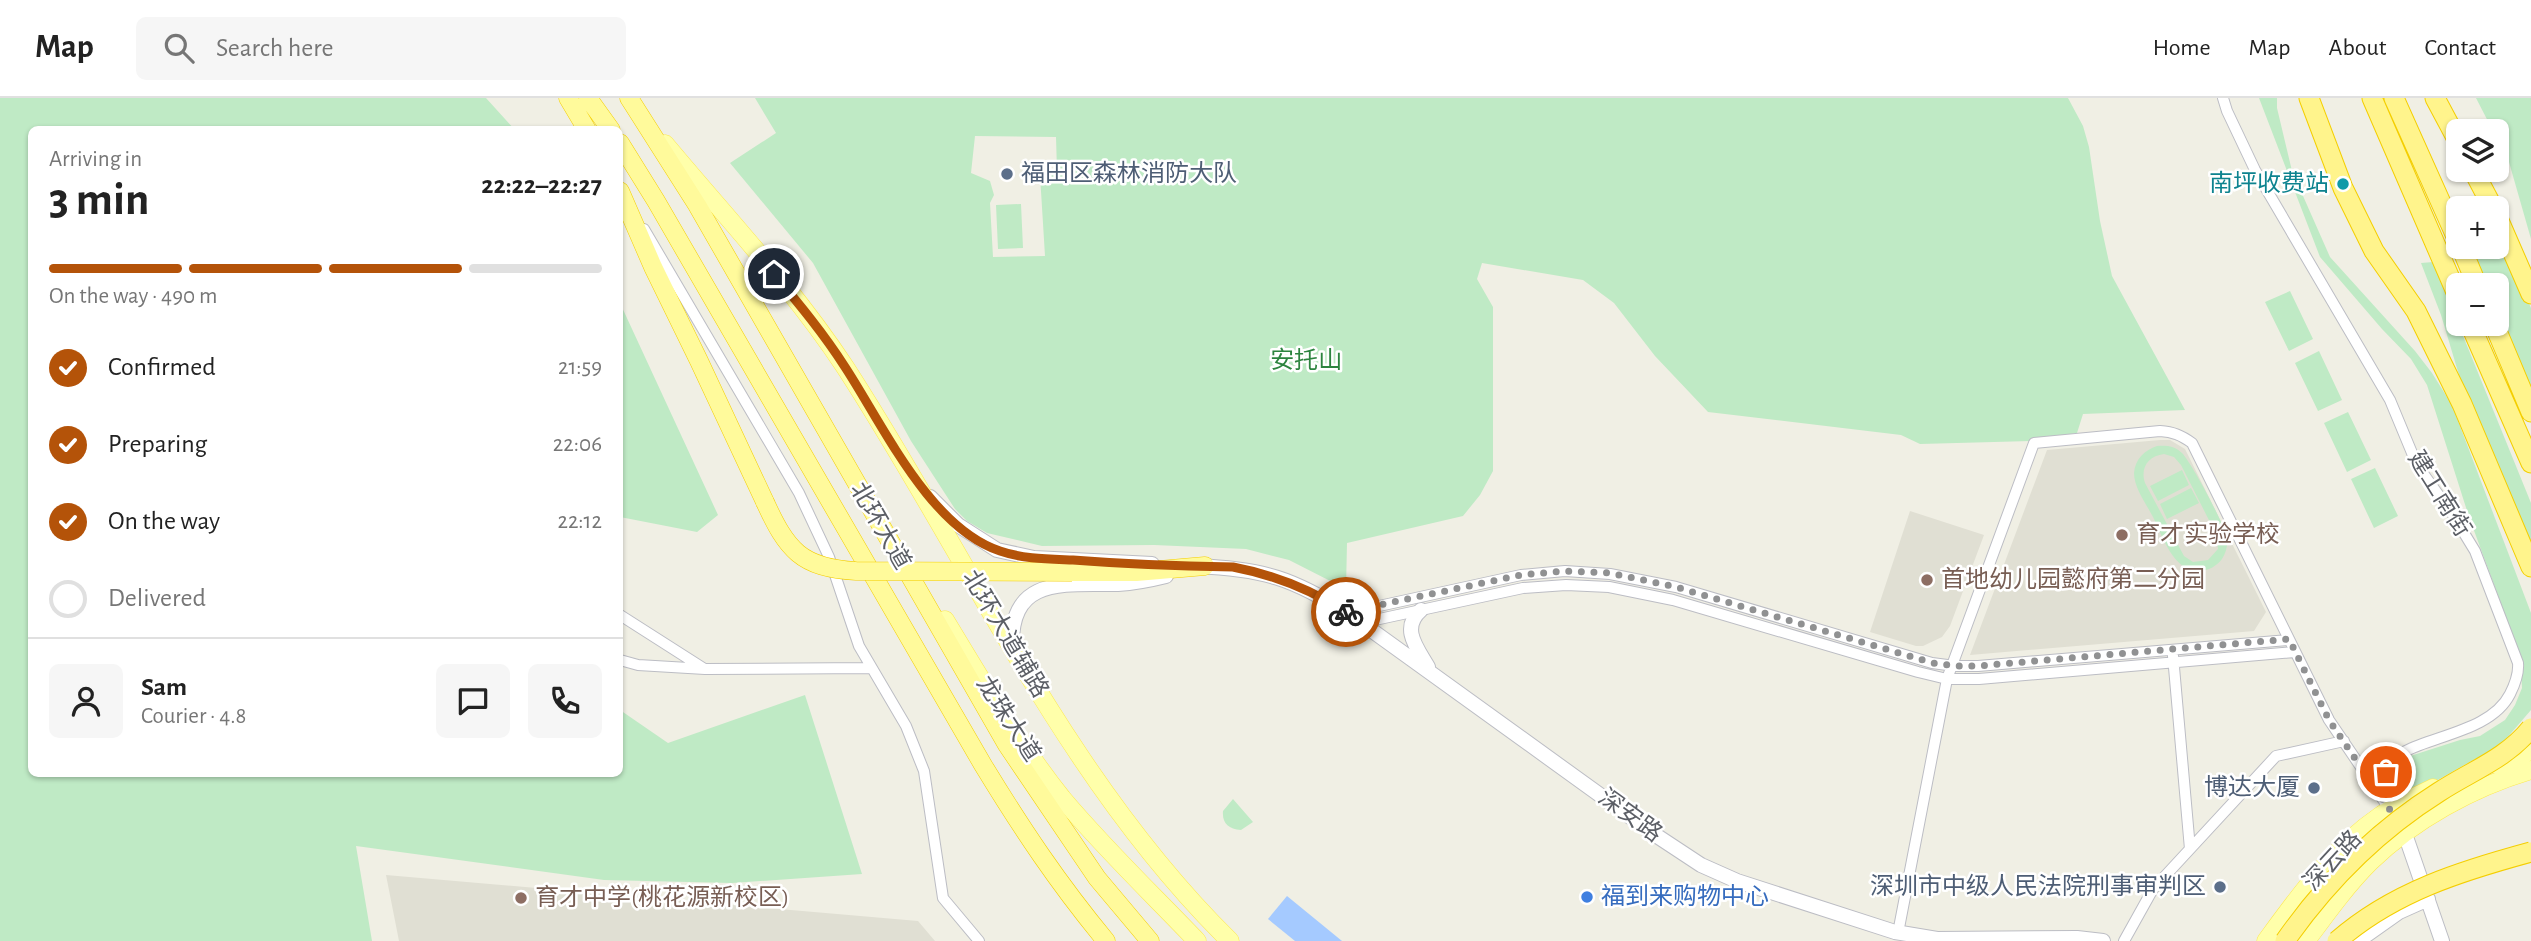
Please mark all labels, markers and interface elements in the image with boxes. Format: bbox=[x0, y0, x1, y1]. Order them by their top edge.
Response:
search box bbox=[136, 17, 626, 80]
icon: search bbox=[160, 29, 198, 67]
text: Map bbox=[35, 31, 94, 64]
text: Search here bbox=[216, 35, 334, 61]
text: Home bbox=[2153, 36, 2211, 60]
text: Map bbox=[2249, 36, 2291, 60]
text: About bbox=[2329, 36, 2386, 60]
text: Contact bbox=[2424, 36, 2496, 60]
map controls bbox=[2446, 119, 2509, 336]
button: layers bbox=[2446, 119, 2509, 182]
text: Arriving in bbox=[49, 148, 142, 171]
place label: 福田区森林消防大队 bbox=[1021, 160, 1237, 186]
marker: 福田区森林消防大队 bbox=[999, 166, 1015, 182]
place label: 南坪收费站 bbox=[2209, 170, 2329, 196]
text: 22:22–22:27 bbox=[481, 172, 602, 198]
marker: 南坪收费站 bbox=[2335, 176, 2351, 192]
text: 3 min bbox=[49, 177, 149, 223]
button: + bbox=[2446, 196, 2509, 259]
pin bbox=[744, 244, 804, 304]
icon: home bbox=[755, 255, 793, 293]
button: − bbox=[2446, 273, 2509, 336]
text: On the way · 490 m bbox=[49, 285, 217, 308]
park label: 安托山 bbox=[1270, 347, 1342, 373]
icon: check bbox=[49, 349, 87, 387]
text: Confirmed bbox=[108, 354, 216, 380]
text: 21:59 bbox=[558, 356, 602, 379]
icon: check bbox=[49, 426, 87, 464]
text: Preparing bbox=[108, 431, 207, 457]
text: 22:06 bbox=[553, 433, 602, 456]
street label: 建工南街 bbox=[2403, 446, 2476, 541]
street label: 北环大道 bbox=[846, 477, 916, 574]
icon: check bbox=[49, 503, 87, 541]
text: On the way bbox=[108, 508, 220, 534]
text: 22:12 bbox=[557, 510, 602, 533]
place label: 育才实验学校 bbox=[2136, 521, 2280, 547]
marker: 育才实验学校 bbox=[2114, 527, 2130, 543]
street label: 北环大道辅路 bbox=[958, 565, 1054, 702]
place label: 首地幼儿园懿府第二分园 bbox=[1941, 566, 2205, 592]
marker: 首地幼儿园懿府第二分园 bbox=[1919, 572, 1935, 588]
courier bbox=[1311, 577, 1381, 647]
text: Delivered bbox=[108, 585, 206, 611]
icon: bike bbox=[1327, 593, 1365, 631]
button: person bbox=[49, 664, 123, 738]
button: chat bbox=[436, 664, 510, 738]
button: phone bbox=[528, 664, 602, 738]
street label: 龙珠大道 bbox=[972, 671, 1046, 766]
text: Sam bbox=[141, 674, 187, 700]
text: Courier · 4.8 bbox=[141, 705, 246, 728]
pin bbox=[2356, 742, 2416, 802]
icon: bag bbox=[2367, 753, 2405, 791]
place label: 博达大厦 bbox=[2204, 774, 2300, 800]
marker: 博达大厦 bbox=[2306, 780, 2322, 796]
street label: 深安路 bbox=[1594, 784, 1667, 847]
street label: 深云路 bbox=[2298, 825, 2366, 896]
place label: 深圳市中级人民法院刑事审判区 bbox=[1870, 873, 2206, 899]
marker: 深圳市中级人民法院刑事审判区 bbox=[2212, 879, 2228, 895]
place label: 福到来购物中心 bbox=[1601, 883, 1769, 909]
place label: 育才中学(桃花源新校区) bbox=[535, 884, 789, 910]
marker: 福到来购物中心 bbox=[1579, 889, 1595, 905]
marker: 育才中学(桃花源新校区) bbox=[513, 890, 529, 906]

